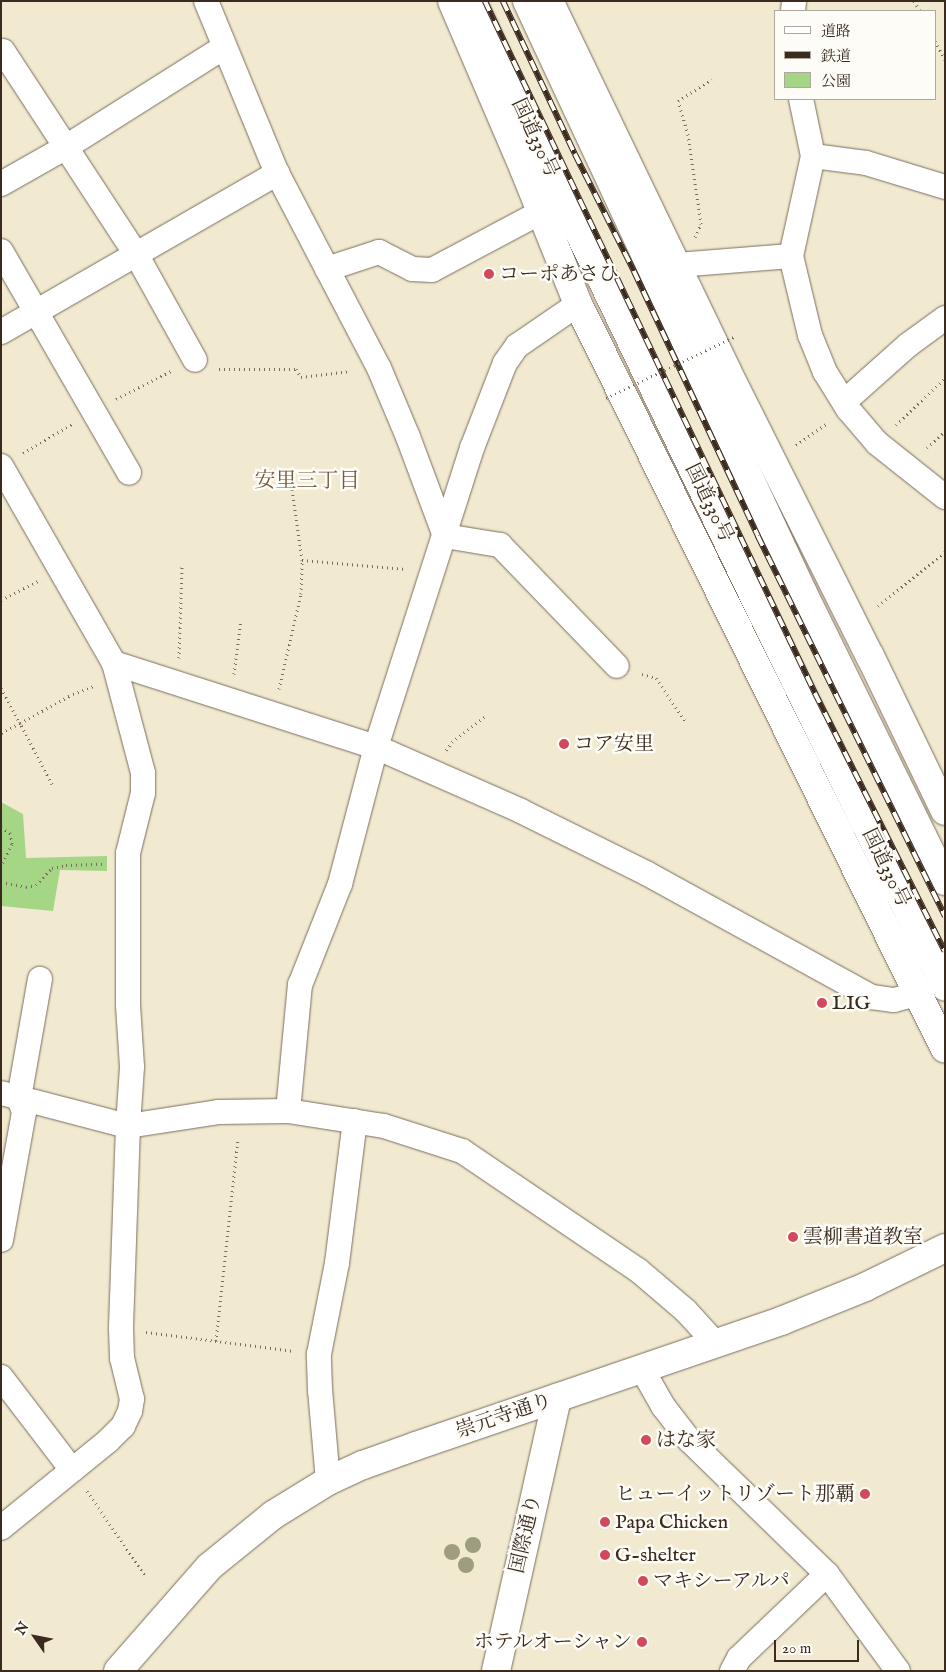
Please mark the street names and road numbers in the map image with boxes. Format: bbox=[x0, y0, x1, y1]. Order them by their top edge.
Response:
street label: 国道330号 bbox=[506, 95, 564, 181]
street label: 国道330号 bbox=[680, 460, 738, 546]
street label: 国道330号 bbox=[857, 825, 915, 911]
street label: 崇元寺通り bbox=[453, 1388, 555, 1444]
street label: 国際通り bbox=[505, 1492, 547, 1576]

